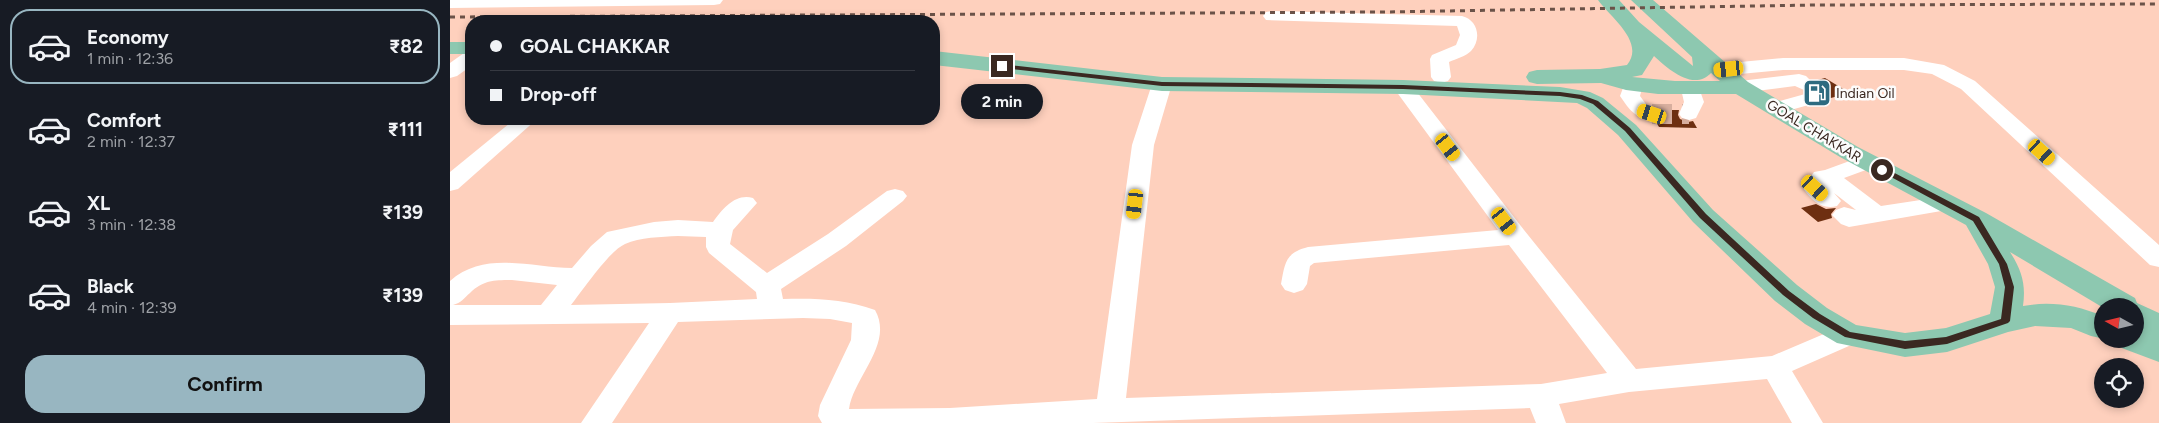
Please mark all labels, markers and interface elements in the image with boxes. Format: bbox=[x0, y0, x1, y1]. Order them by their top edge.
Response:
icon: car bbox=[27, 24, 72, 69]
text: Economy bbox=[87, 26, 169, 49]
text: ₹82 bbox=[389, 35, 423, 58]
text: GOAL CHAKKAR bbox=[520, 35, 670, 58]
text: 1 min · 12:36 bbox=[87, 49, 173, 68]
route end bbox=[991, 55, 1013, 77]
car bbox=[1713, 60, 1744, 78]
fuel station icon: Indian Oil bbox=[1802, 78, 1832, 108]
text: Drop-off bbox=[520, 83, 597, 106]
callout: 2 min bbox=[961, 84, 1043, 118]
place label: Indian Oil bbox=[1836, 85, 1895, 102]
text: 2 min bbox=[982, 92, 1022, 111]
street label: GOAL CHAKKAR bbox=[1764, 96, 1864, 166]
car bbox=[1635, 102, 1668, 126]
icon: car bbox=[27, 107, 72, 152]
text: Comfort bbox=[87, 109, 162, 132]
text: ₹111 bbox=[388, 118, 423, 141]
car bbox=[1432, 131, 1463, 163]
text: 2 min · 12:37 bbox=[87, 132, 175, 151]
car bbox=[2025, 136, 2058, 168]
route start bbox=[1871, 159, 1893, 181]
car bbox=[1798, 172, 1831, 204]
car bbox=[1125, 188, 1144, 220]
icon: car bbox=[27, 190, 72, 235]
text: XL bbox=[87, 192, 110, 215]
text: ₹139 bbox=[382, 201, 423, 224]
car bbox=[1488, 205, 1519, 237]
text: 3 min · 12:38 bbox=[87, 215, 176, 234]
icon: car bbox=[27, 273, 72, 318]
text: Black bbox=[87, 275, 134, 298]
text: ₹139 bbox=[382, 284, 423, 307]
text: 4 min · 12:39 bbox=[87, 298, 176, 317]
north arrow bbox=[2094, 298, 2144, 348]
map controls bbox=[2094, 298, 2144, 408]
button: Confirm bbox=[25, 355, 425, 413]
button: locate bbox=[2094, 358, 2144, 408]

